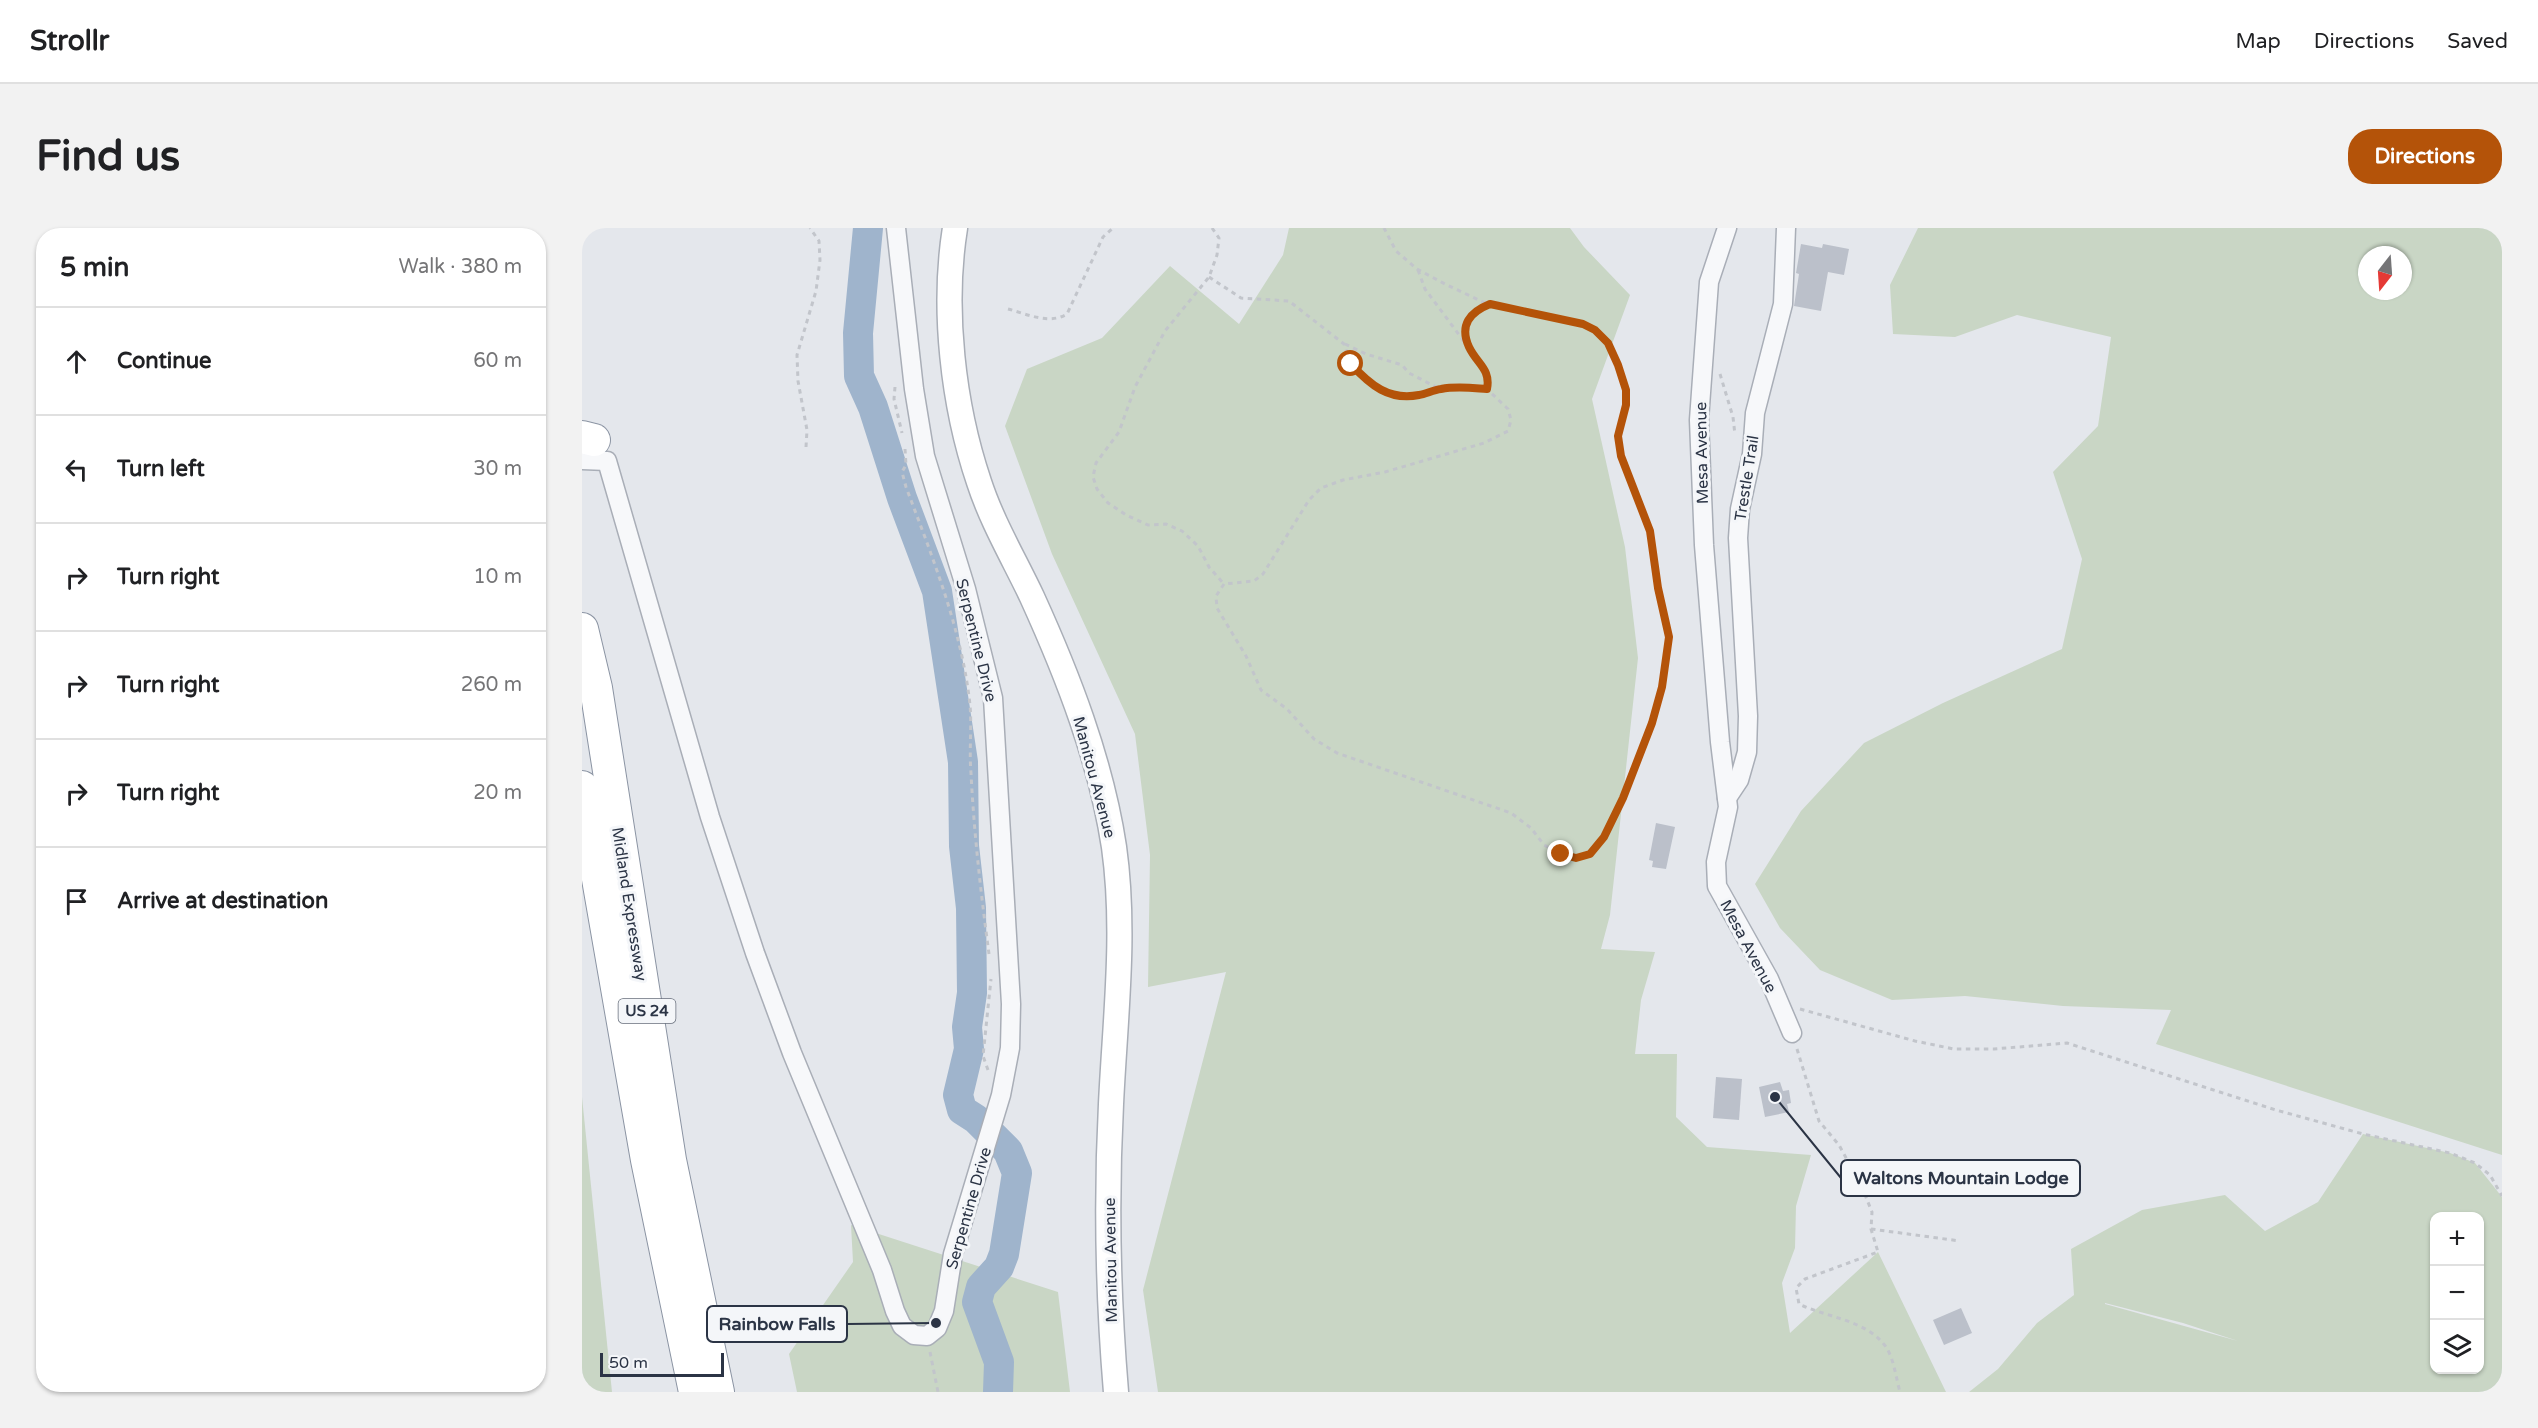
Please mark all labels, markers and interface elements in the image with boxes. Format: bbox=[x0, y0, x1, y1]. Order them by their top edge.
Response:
text: Strollr bbox=[30, 24, 109, 58]
text: Map bbox=[2235, 29, 2281, 54]
text: Directions bbox=[2314, 29, 2414, 54]
text: Saved bbox=[2447, 29, 2508, 54]
button: Directions bbox=[2348, 129, 2502, 184]
text: Find us bbox=[36, 131, 180, 182]
north arrow bbox=[2358, 246, 2412, 300]
text: 5 min bbox=[60, 252, 129, 283]
text: Walk · 380 m bbox=[399, 255, 522, 279]
icon: ahead bbox=[60, 345, 93, 378]
text: Continue bbox=[117, 348, 212, 374]
text: 60 m bbox=[473, 349, 522, 373]
route start bbox=[1337, 350, 1363, 376]
street label: Mesa Avenue bbox=[1691, 402, 1713, 504]
street label: Trestle Trail bbox=[1730, 434, 1764, 522]
icon: left bbox=[60, 453, 93, 486]
text: Turn left bbox=[117, 456, 205, 482]
text: 30 m bbox=[473, 457, 522, 481]
icon: right bbox=[60, 561, 93, 594]
text: Turn right bbox=[117, 564, 219, 590]
text: 10 m bbox=[473, 565, 522, 589]
street label: Serpentine Drive bbox=[951, 577, 1001, 704]
icon: right bbox=[60, 669, 93, 702]
text: Turn right bbox=[117, 672, 219, 698]
text: 260 m bbox=[461, 673, 522, 697]
street label: Manitou Avenue bbox=[1068, 714, 1120, 840]
icon: right bbox=[60, 777, 93, 810]
text: Turn right bbox=[117, 780, 219, 806]
text: 20 m bbox=[473, 781, 522, 805]
street label: Midland Expressway bbox=[607, 826, 651, 983]
route end bbox=[1547, 840, 1573, 866]
icon: arrive bbox=[60, 885, 93, 918]
text: Arrive at destination bbox=[117, 888, 328, 914]
street label: Mesa Avenue bbox=[1715, 897, 1781, 996]
road number: US 24 bbox=[618, 999, 676, 1023]
street label: Serpentine Drive bbox=[942, 1145, 996, 1272]
callout: Waltons Mountain Lodge bbox=[1841, 1160, 2080, 1196]
text: Waltons Mountain Lodge bbox=[1853, 1167, 2069, 1189]
street label: Manitou Avenue bbox=[1100, 1197, 1122, 1323]
map controls bbox=[2430, 1212, 2484, 1374]
button: + bbox=[2430, 1212, 2484, 1266]
button: − bbox=[2430, 1266, 2484, 1320]
callout: Rainbow Falls bbox=[707, 1306, 847, 1342]
text: Rainbow Falls bbox=[719, 1313, 836, 1335]
button: layers bbox=[2430, 1320, 2484, 1374]
scale bar bbox=[600, 1350, 724, 1378]
text: 50 m bbox=[609, 1353, 648, 1373]

